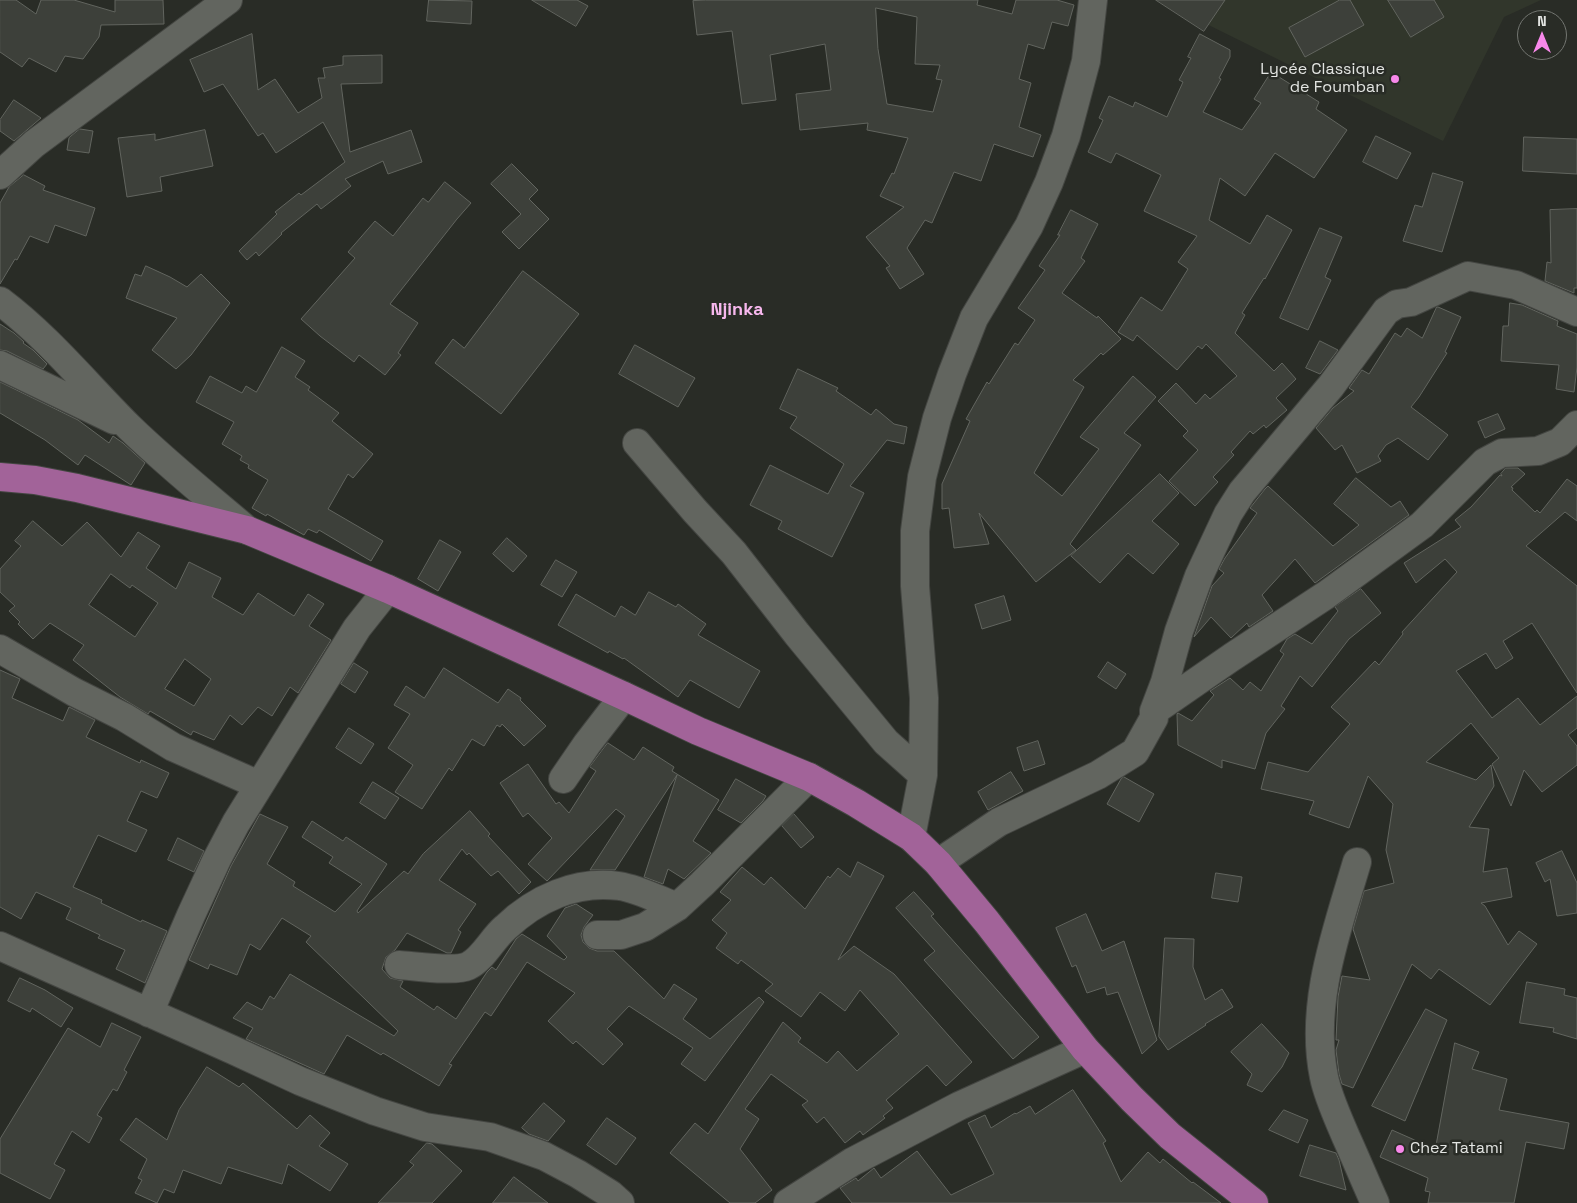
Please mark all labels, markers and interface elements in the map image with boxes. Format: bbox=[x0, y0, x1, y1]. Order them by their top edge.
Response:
north arrow bbox=[1517, 10, 1567, 60]
text: N bbox=[1537, 12, 1547, 30]
place label: Lycée Classique de Foumban bbox=[1260, 60, 1385, 98]
marker: Lycée Classique de Foumban bbox=[1389, 73, 1401, 85]
district label: Njinka bbox=[710, 299, 764, 321]
place label: Chez Tatami bbox=[1410, 1139, 1503, 1159]
marker: Chez Tatami bbox=[1394, 1143, 1406, 1155]

